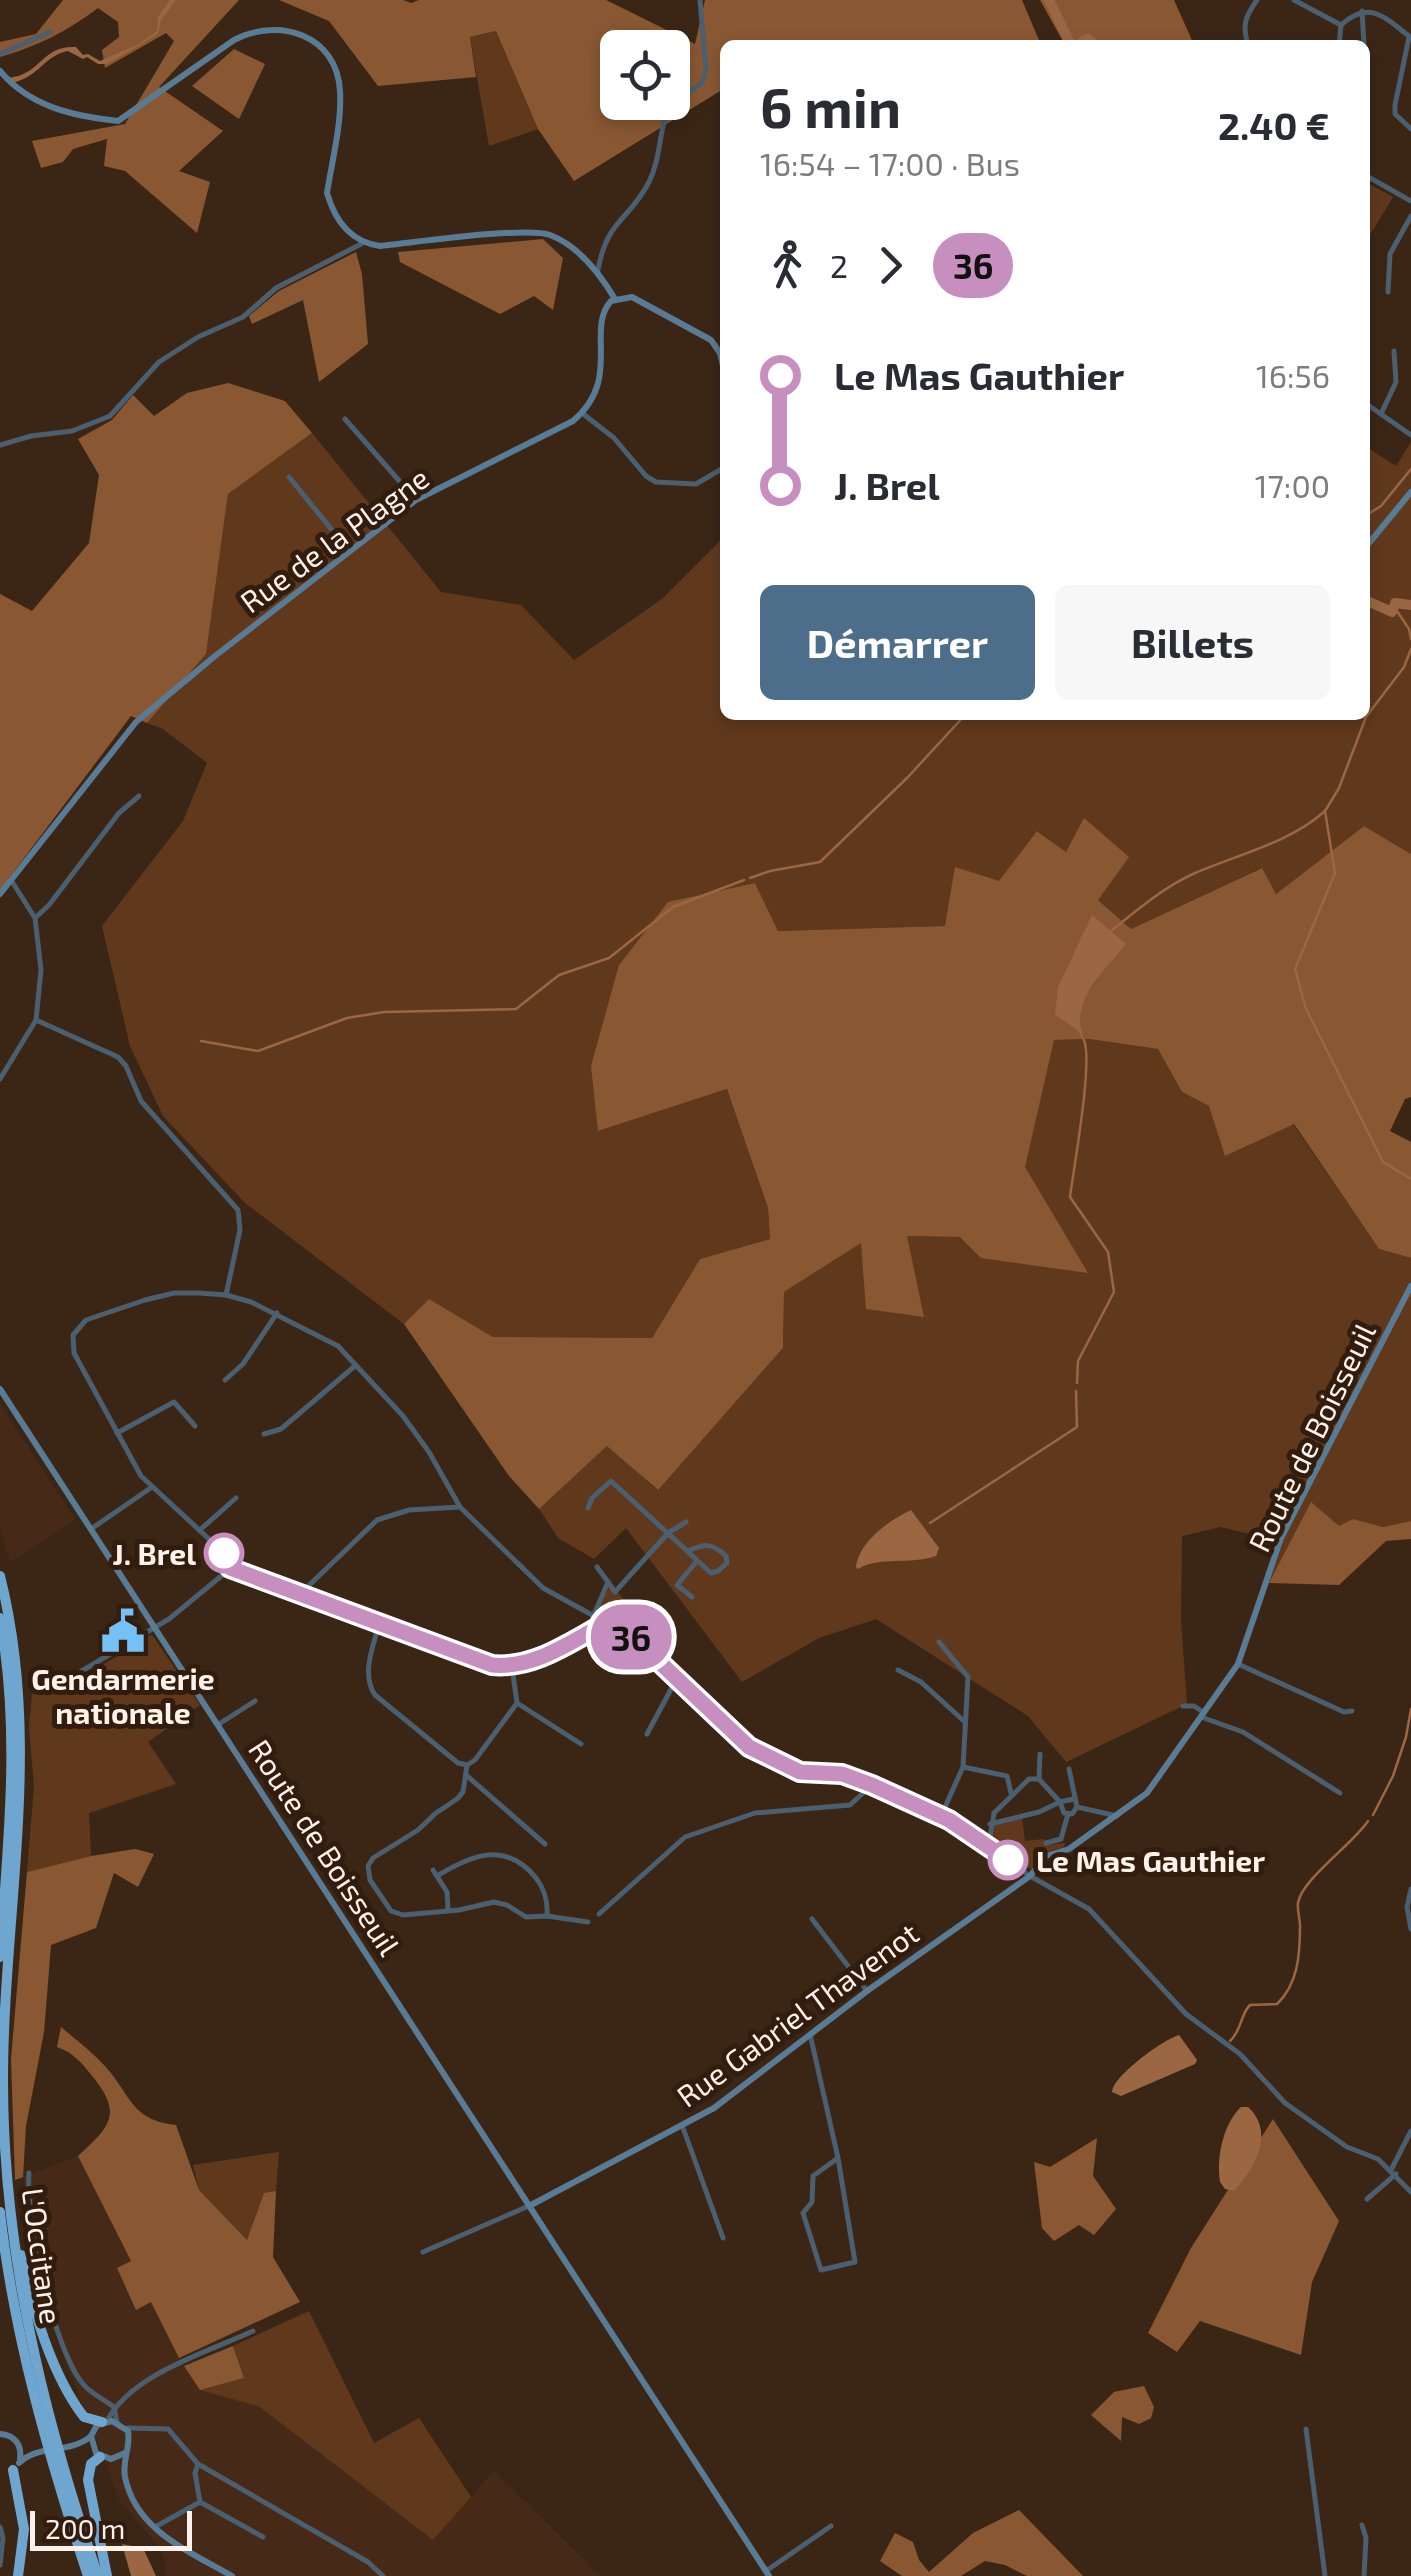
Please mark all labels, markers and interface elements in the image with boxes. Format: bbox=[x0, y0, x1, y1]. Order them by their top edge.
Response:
map controls bbox=[600, 30, 690, 120]
button: locate bbox=[600, 30, 690, 120]
text: 6 min bbox=[760, 73, 901, 139]
text: 2.40 € bbox=[1218, 102, 1330, 148]
text: 16:54 – 17:00 · Bus bbox=[760, 144, 1020, 182]
icon: walk bbox=[760, 238, 815, 293]
icon: forward bbox=[863, 238, 918, 293]
text: 36 bbox=[953, 244, 993, 286]
text: 2 bbox=[830, 246, 848, 284]
text: Le Mas Gauthier bbox=[834, 352, 1124, 398]
text: 16:56 bbox=[1256, 356, 1330, 394]
street label: Rue de la Plagne bbox=[233, 459, 435, 619]
text: J. Brel bbox=[834, 462, 940, 508]
text: 17:00 bbox=[1255, 466, 1330, 504]
button: Démarrer bbox=[760, 585, 1035, 700]
button: Billets bbox=[1055, 585, 1330, 700]
street label: Route de Boisseuil bbox=[1240, 1317, 1382, 1557]
marker: J. Brel bbox=[205, 1534, 243, 1572]
place label: J. Brel bbox=[113, 1535, 196, 1571]
line badge: 36 bbox=[586, 1604, 676, 1670]
public building icon: Gendarmerie nationale bbox=[99, 1607, 147, 1655]
text: 36 bbox=[611, 1616, 651, 1658]
place label: Gendarmerie nationale bbox=[31, 1660, 215, 1730]
street label: Route de Boisseuil bbox=[242, 1732, 408, 1962]
marker: Le Mas Gauthier bbox=[989, 1841, 1027, 1879]
place label: Le Mas Gauthier bbox=[1036, 1842, 1265, 1878]
street label: Rue Gabriel Thavenot bbox=[669, 1914, 925, 2114]
street label: L'Occitane bbox=[16, 2186, 70, 2326]
scale bar bbox=[30, 2506, 192, 2550]
text: 200 m bbox=[45, 2511, 125, 2545]

